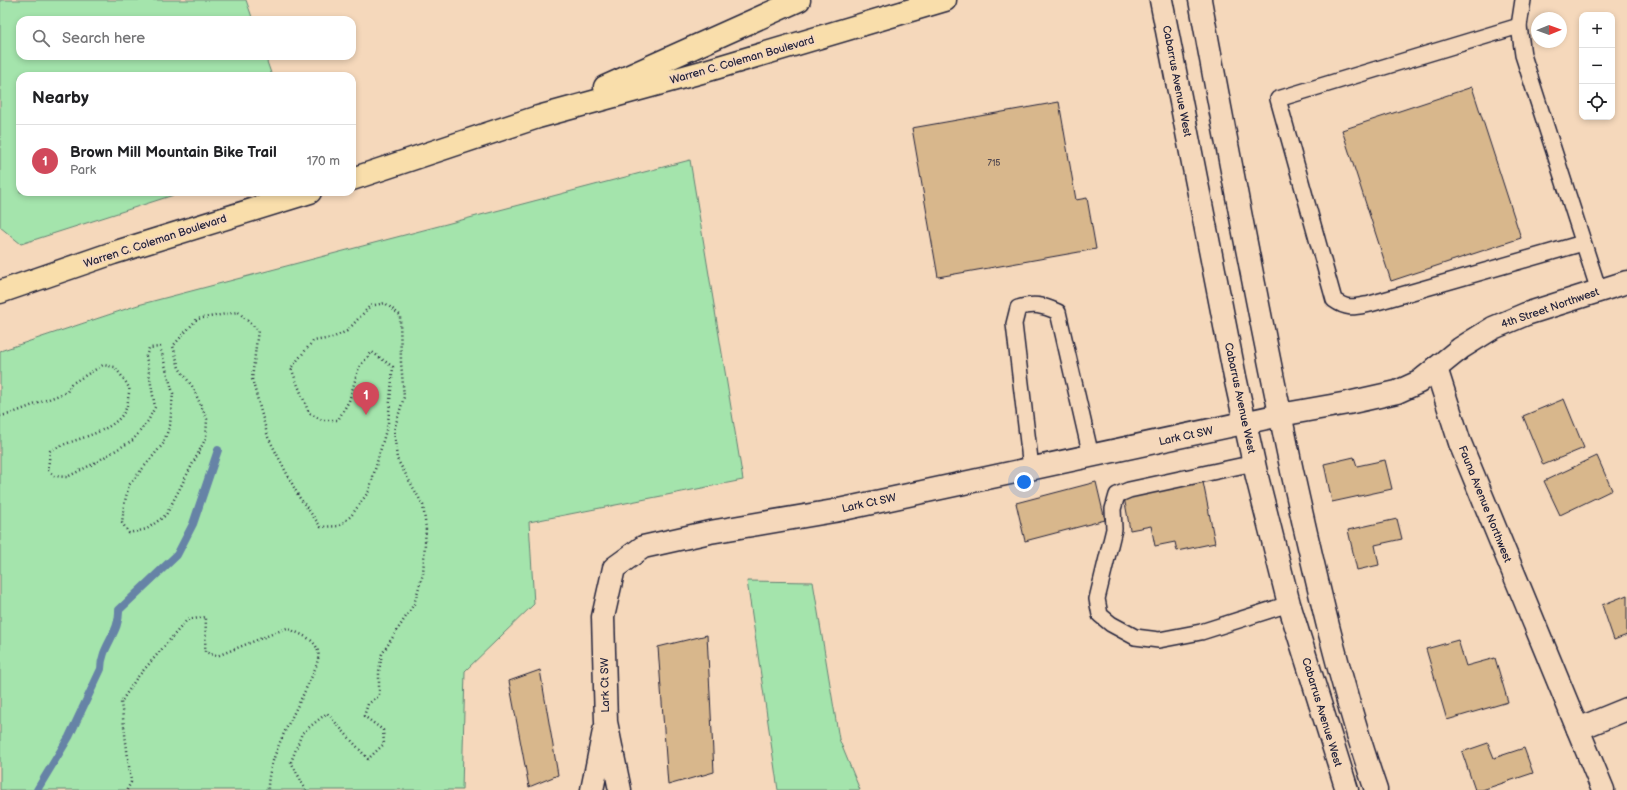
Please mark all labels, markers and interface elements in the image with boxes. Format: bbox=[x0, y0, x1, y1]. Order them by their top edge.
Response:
north arrow bbox=[1531, 12, 1567, 48]
map controls bbox=[1579, 12, 1615, 120]
button: + bbox=[1579, 12, 1615, 48]
search box bbox=[16, 16, 356, 60]
street label: Cabarrus Avenue West bbox=[1160, 24, 1194, 138]
icon: search bbox=[30, 27, 52, 49]
text: Search here bbox=[62, 29, 145, 48]
street label: Warren C. Coleman Boulevard bbox=[668, 33, 816, 87]
button: − bbox=[1579, 48, 1615, 84]
button: locate bbox=[1579, 84, 1615, 120]
text: Nearby bbox=[32, 88, 89, 108]
text: Brown Mill Mountain Bike Trail bbox=[70, 143, 277, 162]
text: 1 bbox=[42, 153, 48, 169]
text: 170 m bbox=[307, 153, 340, 169]
house number: 715 bbox=[987, 158, 1001, 169]
text: Park bbox=[70, 162, 96, 178]
street label: Warren C. Coleman Boulevard bbox=[82, 212, 228, 270]
street label: 4th Street Northwest bbox=[1499, 285, 1601, 331]
street label: Cabarrus Avenue West bbox=[1222, 341, 1258, 455]
pin: 1 bbox=[353, 382, 379, 415]
street label: Lark Ct SW bbox=[1158, 424, 1214, 448]
street label: Fauna Avenue Northwest bbox=[1456, 444, 1515, 565]
your location bbox=[1014, 472, 1034, 492]
street label: Lark Ct SW bbox=[841, 491, 897, 515]
street label: Cabarrus Avenue West bbox=[1299, 656, 1345, 769]
street label: Lark Ct SW bbox=[598, 657, 612, 713]

